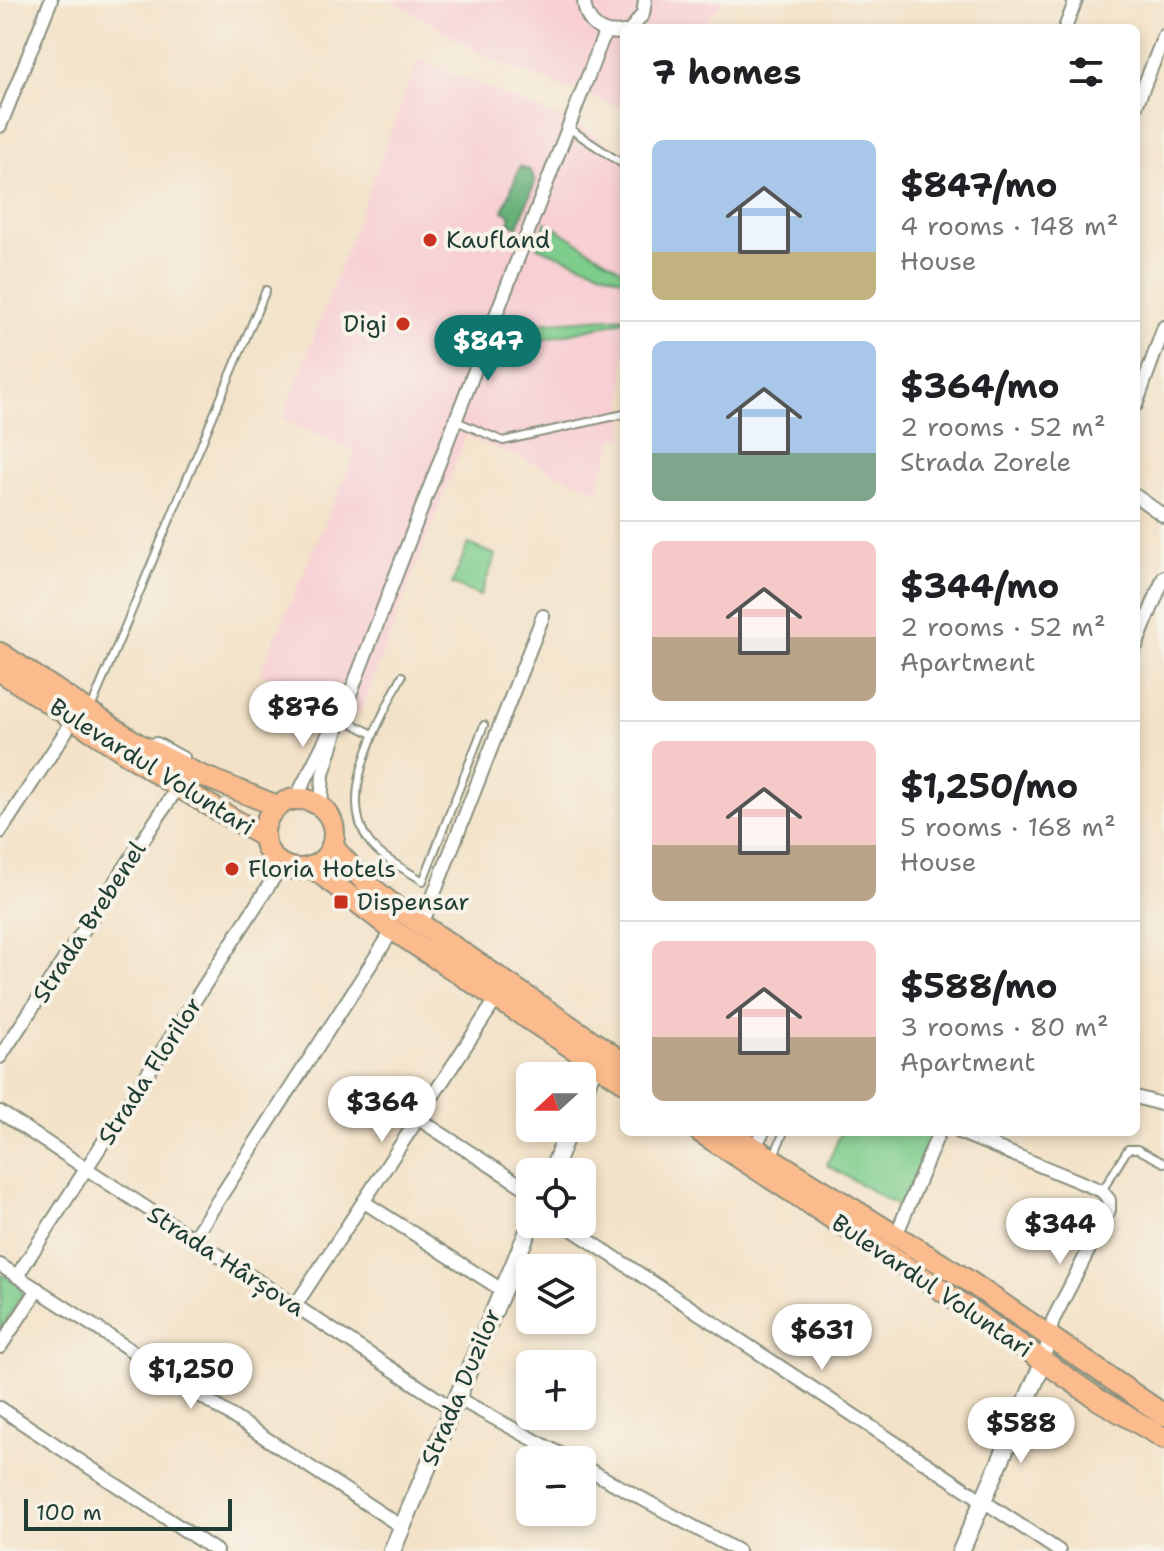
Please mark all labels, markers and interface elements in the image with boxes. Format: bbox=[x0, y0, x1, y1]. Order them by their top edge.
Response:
text: 7 homes bbox=[652, 49, 801, 95]
icon: filters bbox=[1064, 50, 1108, 94]
text: $847/mo bbox=[900, 162, 1058, 208]
icon: home bbox=[716, 172, 812, 268]
text: 4 rooms · 148 m² bbox=[900, 208, 1118, 243]
place label: Kaufland bbox=[446, 224, 550, 256]
marker: Kaufland bbox=[421, 231, 439, 249]
text: House bbox=[900, 243, 976, 278]
place label: Digi bbox=[343, 308, 387, 340]
marker: Digi bbox=[394, 315, 412, 333]
pin: $847 bbox=[441, 315, 535, 383]
text: $847 bbox=[452, 323, 524, 358]
text: $364/mo bbox=[900, 363, 1060, 409]
icon: home bbox=[716, 373, 812, 469]
text: 2 rooms · 52 m² bbox=[900, 409, 1106, 444]
text: Strada Zorele bbox=[900, 444, 1071, 479]
text: $344/mo bbox=[900, 563, 1059, 609]
icon: home bbox=[716, 573, 812, 669]
text: 2 rooms · 52 m² bbox=[900, 609, 1106, 644]
text: Apartment bbox=[900, 644, 1036, 679]
pin: $876 bbox=[256, 681, 350, 749]
text: $876 bbox=[267, 689, 339, 724]
street label: Bulevardul Voluntari bbox=[44, 691, 260, 843]
text: $1,250/mo bbox=[900, 763, 1078, 809]
icon: home bbox=[716, 773, 812, 869]
text: 5 rooms · 168 m² bbox=[900, 809, 1116, 844]
street label: Strada Brebenel bbox=[25, 835, 154, 1009]
text: House bbox=[900, 844, 976, 879]
place label: Floria Hotels bbox=[248, 853, 396, 885]
marker: Floria Hotels bbox=[223, 860, 241, 878]
place label: Dispensar bbox=[357, 886, 470, 918]
marker: Dispensar bbox=[332, 893, 350, 911]
text: $588/mo bbox=[900, 963, 1058, 1009]
icon: home bbox=[716, 973, 812, 1069]
street label: Strada Florilor bbox=[90, 991, 210, 1151]
text: 3 rooms · 80 m² bbox=[900, 1009, 1109, 1044]
text: Apartment bbox=[900, 1044, 1036, 1079]
north arrow bbox=[516, 1062, 596, 1142]
map controls bbox=[516, 1062, 596, 1526]
pin: $364 bbox=[335, 1076, 429, 1144]
text: $364 bbox=[346, 1084, 418, 1119]
button: locate bbox=[516, 1158, 596, 1238]
street label: Strada Hârșova bbox=[141, 1198, 311, 1324]
pin: $344 bbox=[1013, 1198, 1107, 1266]
text: $344 bbox=[1024, 1206, 1096, 1241]
street label: Bulevardul Voluntari bbox=[825, 1207, 1039, 1365]
button: layers bbox=[516, 1254, 596, 1334]
street label: Strada Duzilor bbox=[413, 1303, 509, 1471]
pin: $631 bbox=[775, 1304, 869, 1372]
text: $631 bbox=[790, 1312, 854, 1347]
pin: $1,250 bbox=[126, 1343, 256, 1411]
button: + bbox=[516, 1350, 596, 1430]
text: $1,250 bbox=[148, 1351, 234, 1386]
pin: $588 bbox=[974, 1397, 1068, 1465]
text: $588 bbox=[986, 1405, 1056, 1440]
button: − bbox=[516, 1446, 596, 1526]
scale bar bbox=[24, 1495, 232, 1531]
text: 100 m bbox=[36, 1498, 102, 1527]

